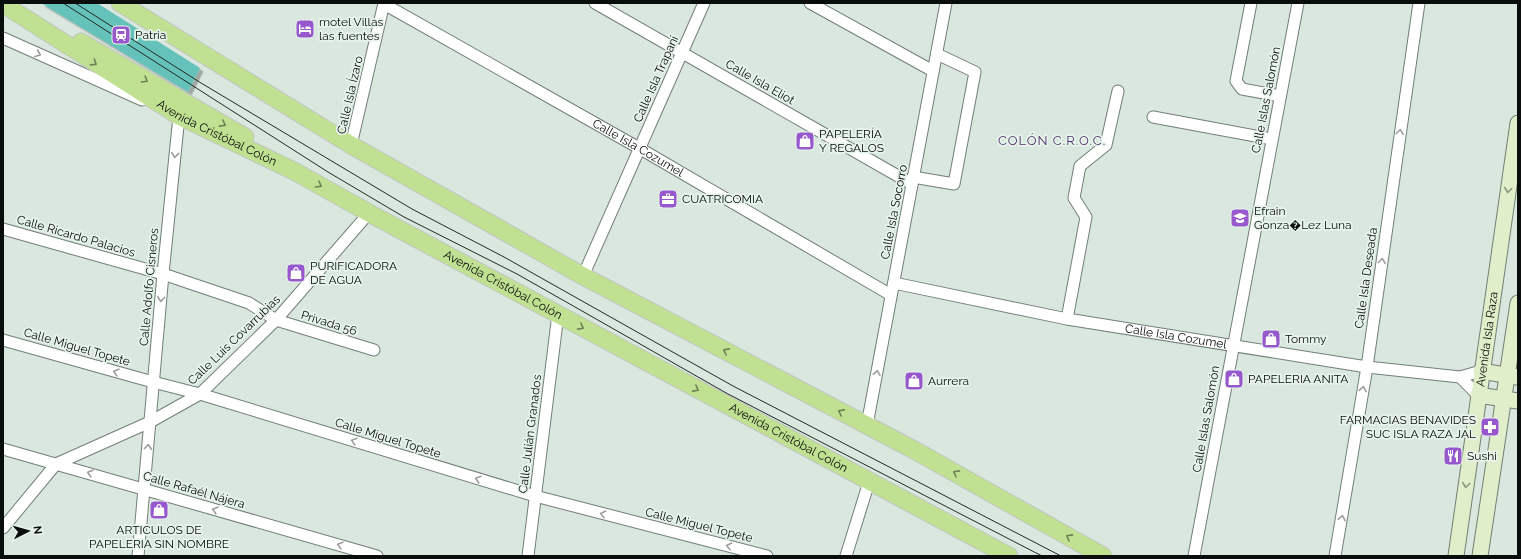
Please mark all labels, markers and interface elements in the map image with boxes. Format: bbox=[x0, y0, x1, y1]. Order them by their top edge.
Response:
place label: motel Villas las fuentes bbox=[319, 15, 383, 43]
hotel icon: motel Villas las fuentes bbox=[294, 18, 316, 40]
station icon: Patria bbox=[110, 24, 132, 46]
place label: Patria bbox=[135, 28, 166, 42]
street label: Calle Isla Trapani bbox=[631, 34, 681, 124]
street label: Calle Islas Salomón bbox=[1249, 46, 1283, 154]
one-way arrow bbox=[34, 49, 42, 57]
street label: Calle Isla Ízaro bbox=[334, 55, 366, 135]
street label: Calle Isla Eliot bbox=[723, 57, 797, 107]
one-way arrow bbox=[90, 59, 97, 66]
one-way arrow bbox=[141, 75, 148, 82]
street label: Avenida Cristóbal Colón bbox=[154, 97, 279, 169]
street label: Calle Isla Cozumel bbox=[590, 116, 687, 180]
one-way arrow bbox=[219, 119, 226, 126]
place label: PAPELERÍA Y REGALOS bbox=[819, 127, 884, 155]
one-way arrow bbox=[1395, 129, 1404, 135]
shop icon: PAPELERÍA Y REGALOS bbox=[794, 130, 816, 152]
district label: COLÓN C.R.O.C. bbox=[998, 133, 1106, 148]
one-way arrow bbox=[171, 152, 180, 158]
street label: Calle Isla Socorro bbox=[878, 163, 910, 261]
one-way arrow bbox=[315, 181, 322, 188]
one-way arrow bbox=[1504, 186, 1513, 193]
office icon: CUATRICOMIA bbox=[657, 188, 679, 210]
place label: CUATRICOMIA bbox=[682, 192, 763, 206]
place label: Efrain Gonza�Lez Luna bbox=[1254, 204, 1352, 232]
school or university icon: Efrain Gonza�Lez Luna bbox=[1229, 207, 1251, 229]
street label: Calle Ricardo Palacios bbox=[15, 212, 137, 260]
street label: Calle Adolfo Cisneros bbox=[137, 227, 161, 347]
street label: Calle Isla Deseada bbox=[1352, 227, 1380, 329]
street label: Avenida Cristóbal Colón bbox=[441, 247, 565, 322]
one-way arrow bbox=[1377, 258, 1386, 264]
place label: PURIFICADORA DE AGUA bbox=[310, 259, 397, 287]
shop icon: PURIFICADORA DE AGUA bbox=[285, 262, 307, 284]
street label: Avenida Isla Raza bbox=[1473, 291, 1501, 388]
street label: Calle Luis Covarrubias bbox=[185, 292, 283, 388]
one-way arrow bbox=[156, 295, 165, 302]
street label: Privada 56 bbox=[299, 308, 359, 338]
street label: Calle Isla Cozumel bbox=[1124, 321, 1228, 352]
one-way arrow bbox=[577, 322, 585, 330]
street label: Calle Miguel Topete bbox=[22, 325, 132, 369]
shop icon: Tommy bbox=[1260, 328, 1282, 350]
place label: Tommy bbox=[1285, 332, 1327, 346]
one-way arrow bbox=[723, 348, 731, 356]
street label: Calle Islas Salomón bbox=[1190, 365, 1222, 473]
one-way arrow bbox=[113, 368, 120, 377]
shop icon: PAPELERIA ANITA bbox=[1223, 368, 1245, 390]
one-way arrow bbox=[872, 370, 880, 376]
shop icon: Aurrera bbox=[903, 370, 925, 392]
place label: PAPELERIA ANITA bbox=[1248, 372, 1348, 386]
street label: Calle Julián Granados bbox=[516, 374, 544, 494]
place label: Aurrera bbox=[928, 374, 969, 388]
one-way arrow bbox=[692, 384, 699, 391]
one-way arrow bbox=[1358, 386, 1367, 392]
street label: Avenida Cristóbal Colón bbox=[727, 400, 850, 475]
one-way arrow bbox=[838, 409, 846, 417]
place label: FARMACIAS BENAVIDES SUC ISLA RAZA JAL bbox=[1340, 413, 1476, 441]
street label: Calle Miguel Topete bbox=[333, 415, 443, 461]
pharmacy icon: FARMACIAS BENAVIDES SUC ISLA RAZA JAL bbox=[1479, 416, 1501, 438]
one-way arrow bbox=[351, 437, 358, 446]
one-way arrow bbox=[143, 444, 152, 450]
restaurant icon: Sushi bbox=[1442, 445, 1464, 467]
place label: Sushi bbox=[1467, 449, 1497, 463]
one-way arrow bbox=[87, 469, 94, 478]
street label: Calle Rafaél Nájera bbox=[141, 469, 247, 511]
one-way arrow bbox=[953, 471, 960, 478]
one-way arrow bbox=[475, 475, 482, 484]
one-way arrow bbox=[1462, 481, 1471, 488]
shop icon: ARTICULOS DE PAPELERIA SIN NOMBRE bbox=[148, 499, 170, 521]
street label: Calle Miguel Topete bbox=[644, 505, 754, 545]
one-way arrow bbox=[212, 506, 218, 514]
one-way arrow bbox=[600, 510, 607, 519]
north arrow bbox=[8, 511, 48, 551]
one-way arrow bbox=[1337, 514, 1345, 521]
place label: ARTICULOS DE PAPELERIA SIN NOMBRE bbox=[89, 523, 229, 551]
text: N bbox=[31, 525, 44, 535]
one-way arrow bbox=[1066, 534, 1073, 541]
one-way arrow bbox=[337, 541, 344, 550]
one-way arrow bbox=[726, 543, 733, 551]

